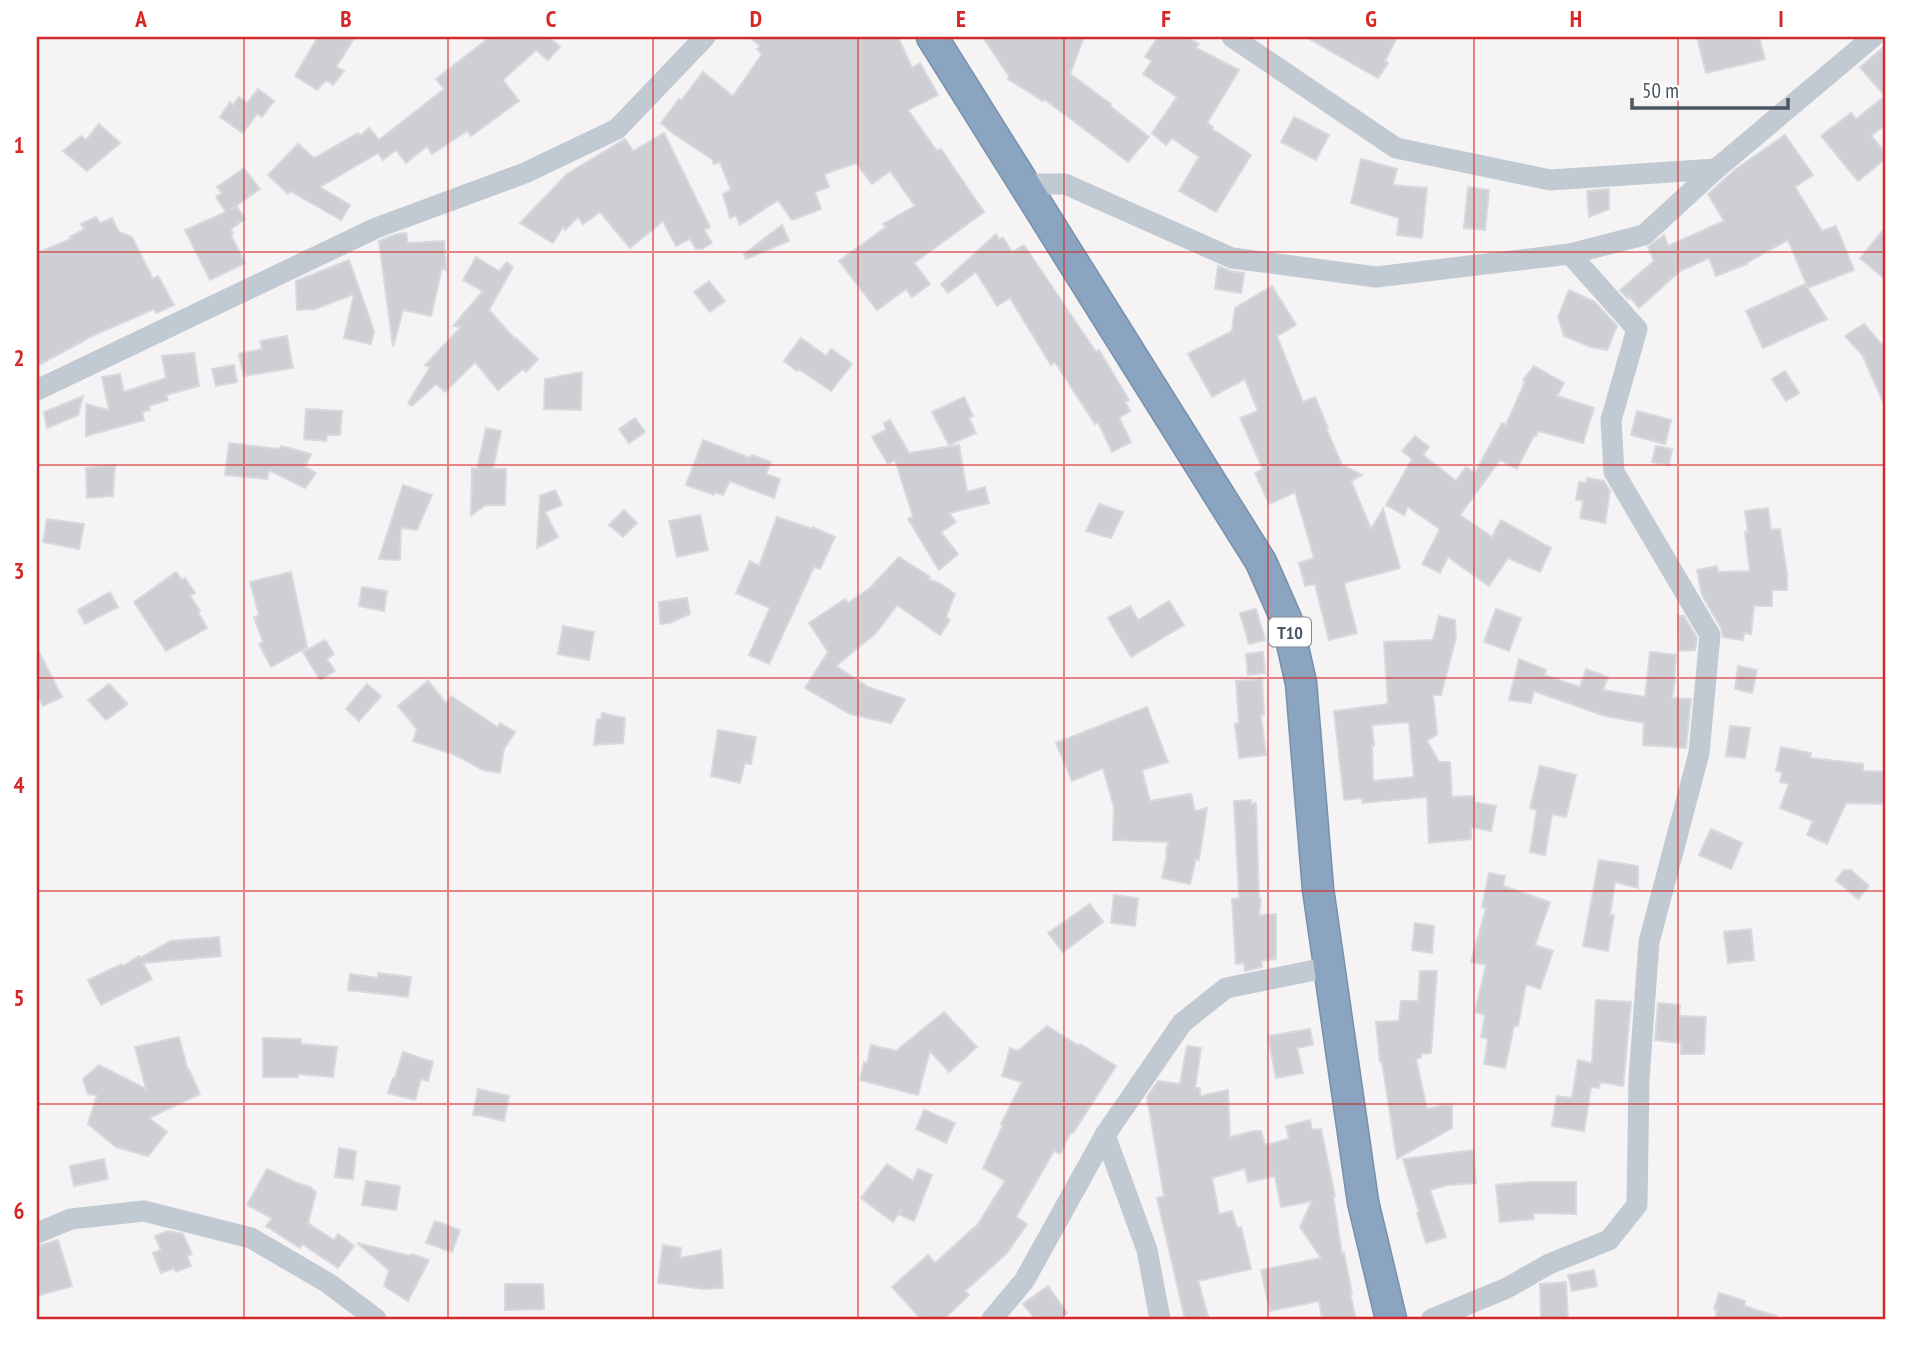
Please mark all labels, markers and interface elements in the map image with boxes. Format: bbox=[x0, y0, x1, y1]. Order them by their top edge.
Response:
text: A bbox=[134, 4, 147, 33]
text: B bbox=[340, 4, 352, 33]
text: C bbox=[546, 4, 557, 33]
text: D bbox=[750, 4, 762, 33]
text: E bbox=[956, 4, 966, 33]
text: F bbox=[1161, 4, 1171, 33]
text: G bbox=[1365, 4, 1377, 33]
text: H bbox=[1570, 4, 1582, 33]
text: I bbox=[1778, 4, 1784, 33]
scale bar bbox=[1632, 66, 1787, 110]
text: 50 m bbox=[1642, 77, 1679, 104]
text: 1 bbox=[14, 130, 25, 159]
text: 2 bbox=[14, 343, 25, 372]
text: 3 bbox=[14, 556, 25, 585]
road number: T10 bbox=[1269, 618, 1311, 646]
text: 4 bbox=[14, 770, 25, 799]
text: 5 bbox=[14, 983, 25, 1012]
text: 6 bbox=[14, 1196, 25, 1225]

